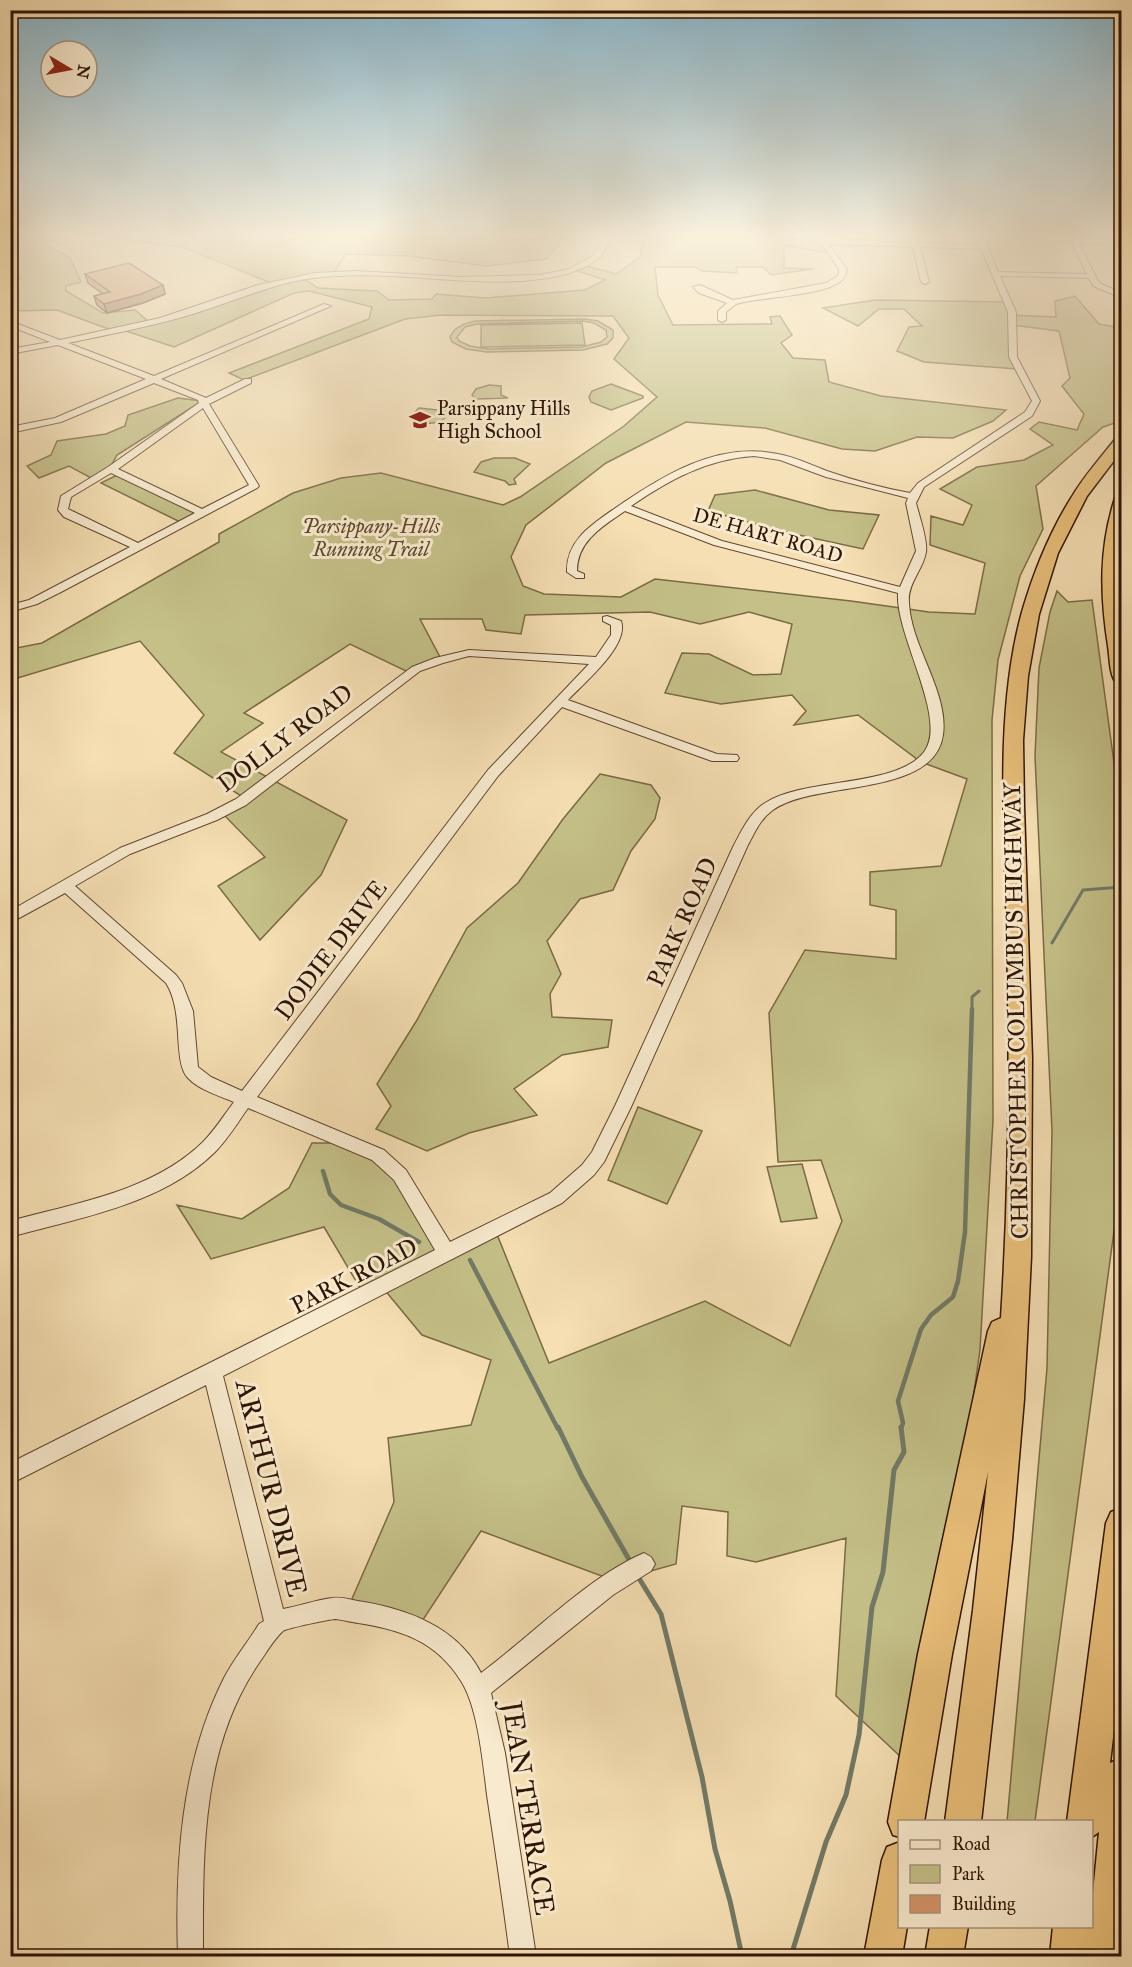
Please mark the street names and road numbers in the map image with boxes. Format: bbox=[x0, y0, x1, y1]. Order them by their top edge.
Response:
street label: DE HART ROAD bbox=[690, 502, 846, 568]
street label: DOLLY ROAD bbox=[211, 677, 359, 799]
street label: CHRISTOPHER COLUMBUS HIGHWAY bbox=[997, 782, 1035, 1240]
street label: PARK ROAD bbox=[640, 853, 724, 991]
street label: DODIE DRIVE bbox=[268, 874, 394, 1026]
street label: PARK ROAD bbox=[286, 1231, 422, 1321]
street label: ARTHUR DRIVE bbox=[227, 1375, 315, 1600]
street label: JEAN TERRACE bbox=[494, 1696, 563, 1917]

